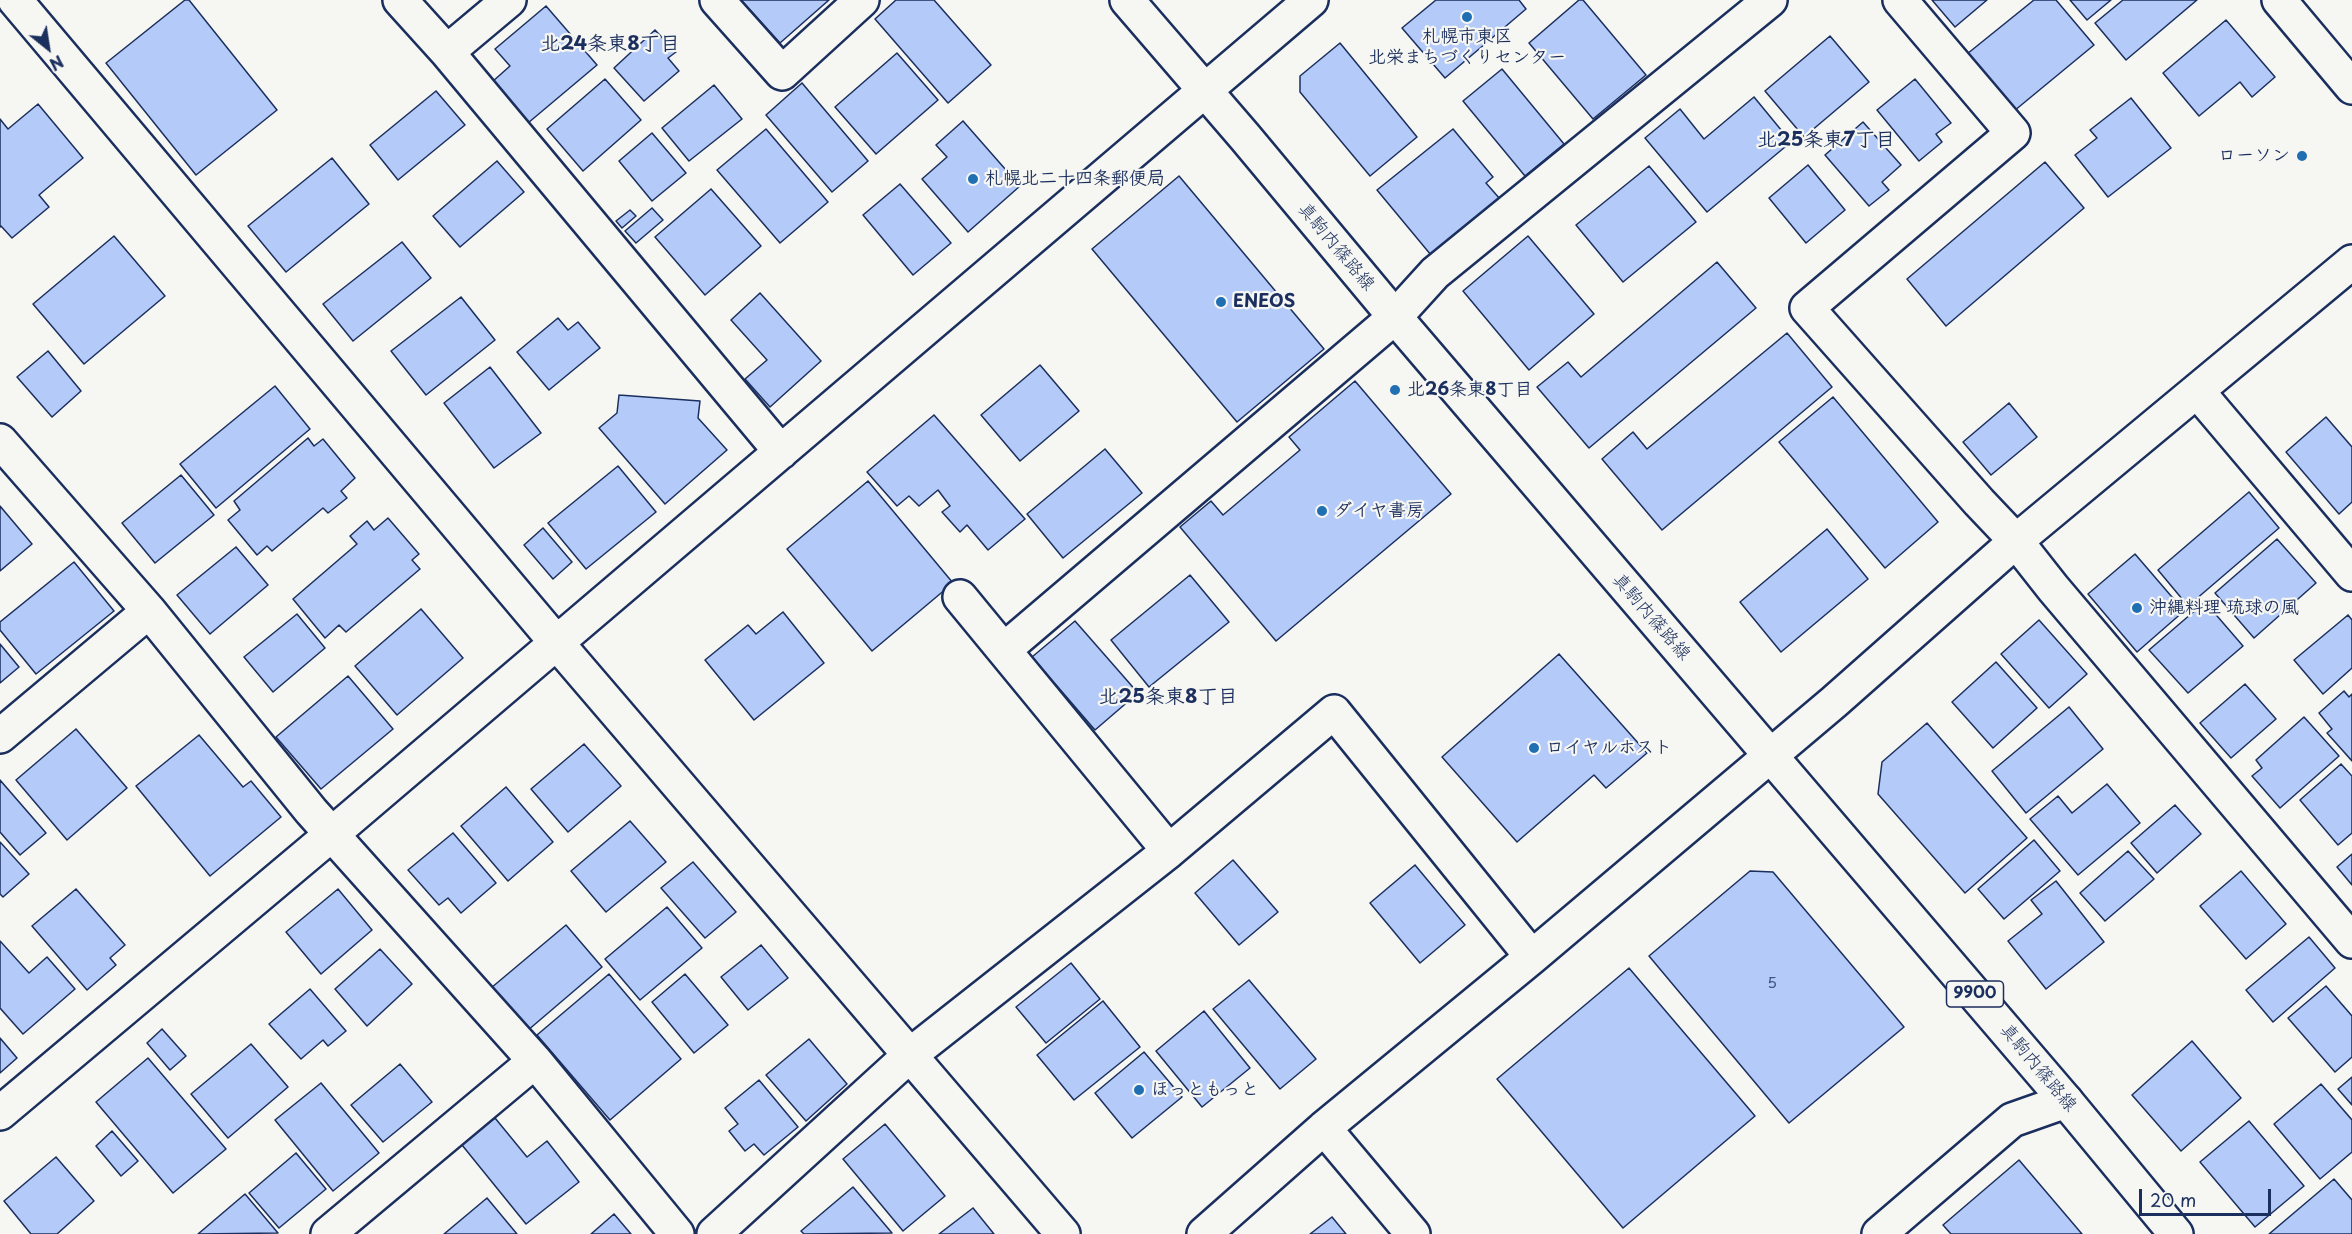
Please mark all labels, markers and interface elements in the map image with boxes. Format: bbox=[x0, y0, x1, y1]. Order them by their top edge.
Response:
marker: 札幌市東区 北栄まちづくりセンター bbox=[1460, 10, 1474, 24]
north arrow bbox=[18, 18, 78, 78]
place label: 札幌市東区 北栄まちづくりセンター bbox=[1368, 26, 1566, 68]
district label: 北24条東8丁目 bbox=[540, 32, 680, 56]
text: N bbox=[46, 50, 68, 77]
district label: 北25条東7丁目 bbox=[1757, 128, 1895, 152]
place label: ローソン bbox=[2218, 145, 2290, 167]
marker: ローソン bbox=[2295, 149, 2309, 163]
place label: 札幌北二十四条郵便局 bbox=[985, 168, 1165, 190]
marker: 札幌北二十四条郵便局 bbox=[966, 172, 980, 186]
street label: 真駒内篠路線 bbox=[1293, 199, 1379, 295]
place label: ENEOS bbox=[1233, 291, 1295, 313]
marker: ENEOS bbox=[1214, 295, 1228, 309]
place label: 北26条東8丁目 bbox=[1407, 379, 1533, 401]
marker: 北26条東8丁目 bbox=[1388, 383, 1402, 397]
place label: ダイヤ書房 bbox=[1334, 500, 1424, 522]
marker: ダイヤ書房 bbox=[1315, 504, 1329, 518]
street label: 真駒内篠路線 bbox=[1607, 569, 1695, 665]
place label: 沖縄料理 琉球の風 bbox=[2149, 597, 2299, 619]
marker: 沖縄料理 琉球の風 bbox=[2130, 601, 2144, 615]
district label: 北25条東8丁目 bbox=[1098, 685, 1238, 709]
place label: ロイヤルホスト bbox=[1546, 737, 1672, 759]
marker: ロイヤルホスト bbox=[1527, 741, 1541, 755]
house number: 5 bbox=[1767, 975, 1777, 993]
road number: 9900 bbox=[1946, 981, 2004, 1007]
street label: 真駒内篠路線 bbox=[1995, 1020, 2081, 1116]
place label: ほっともっと bbox=[1151, 1079, 1259, 1101]
marker: ほっともっと bbox=[1132, 1083, 1146, 1097]
scale bar bbox=[2142, 1177, 2274, 1215]
text: 20 m bbox=[2150, 1186, 2196, 1213]

